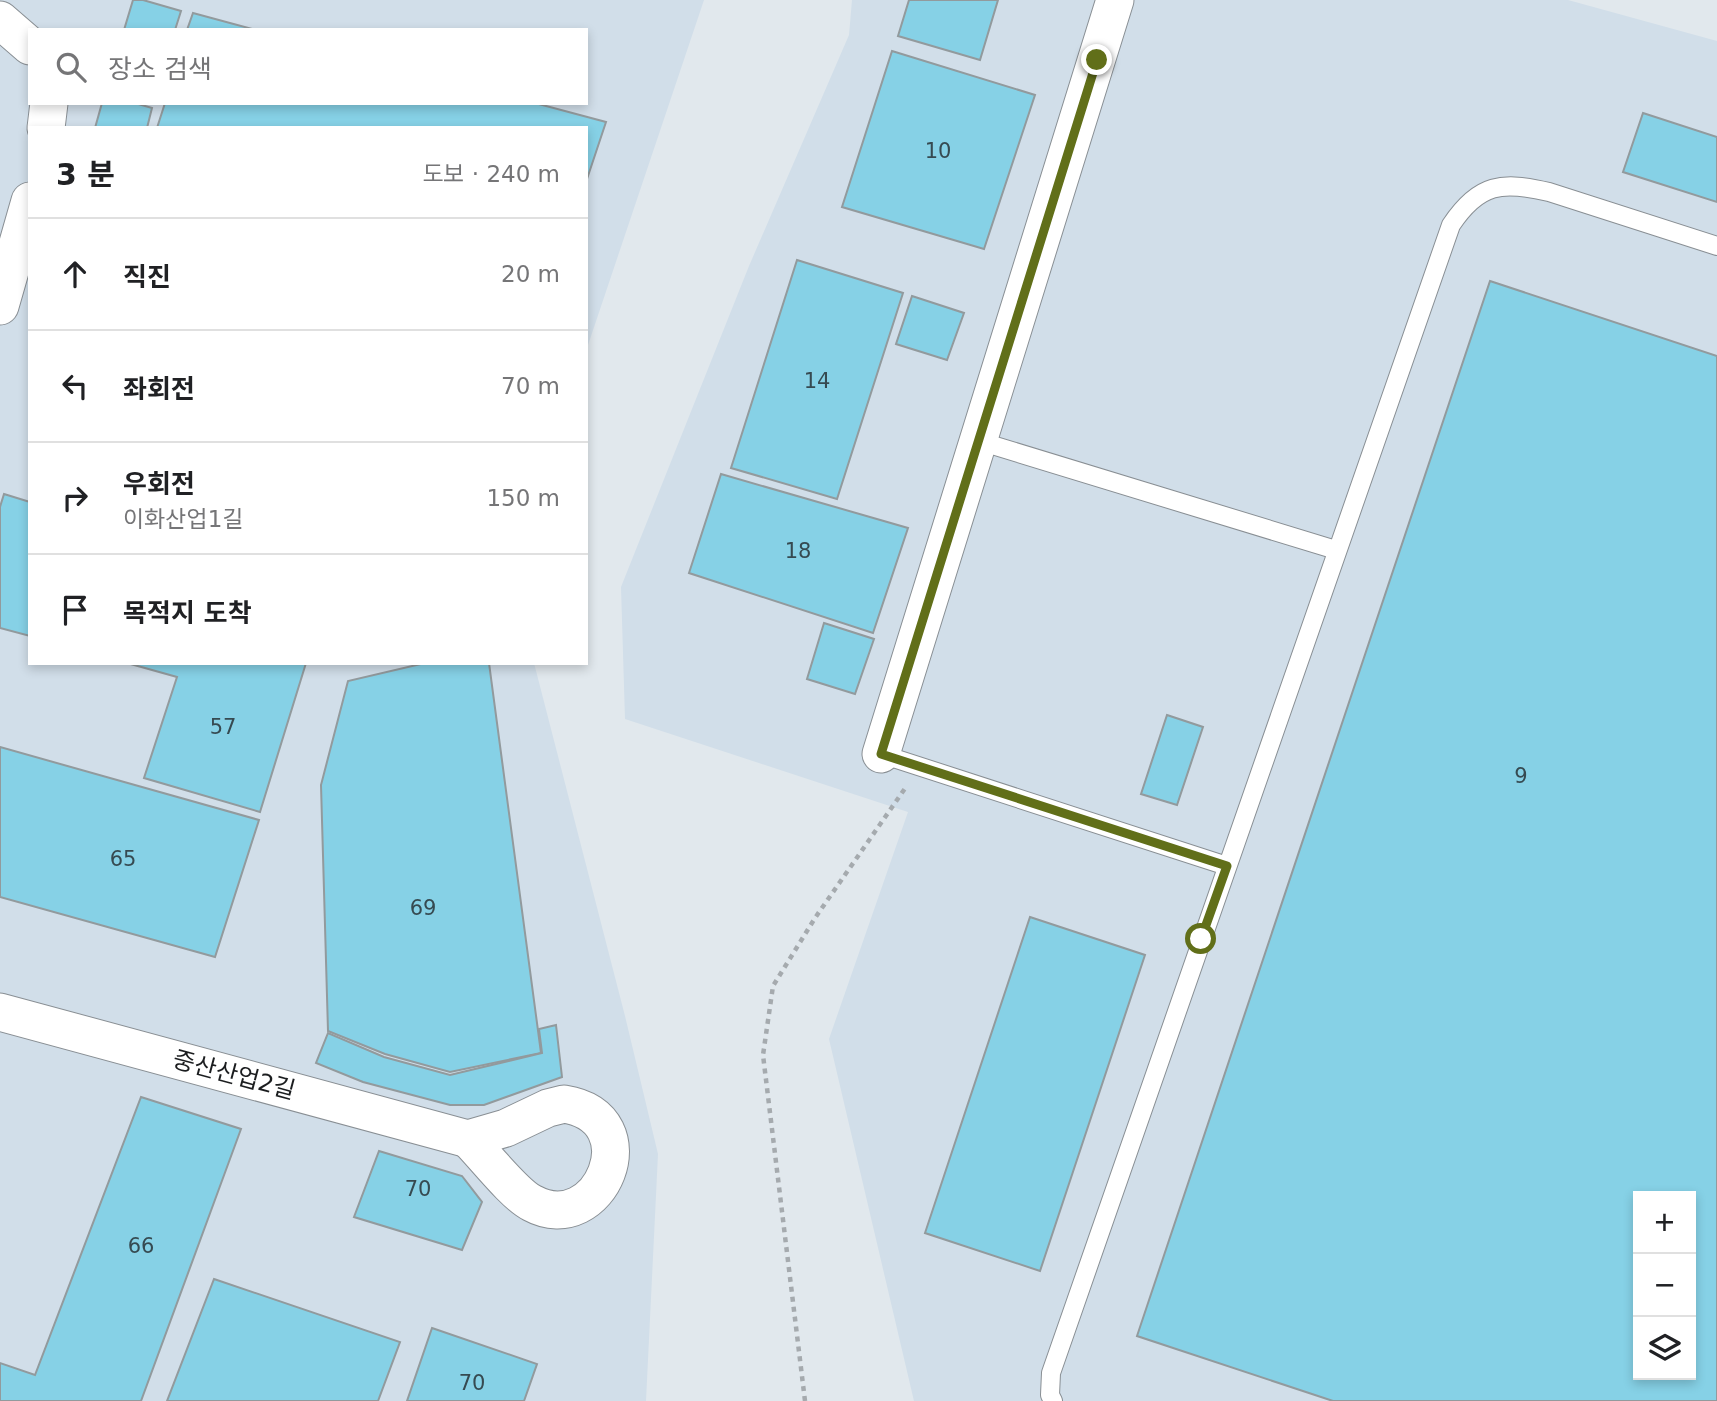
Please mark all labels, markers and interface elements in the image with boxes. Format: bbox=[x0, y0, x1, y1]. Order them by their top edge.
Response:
search box bbox=[28, 28, 588, 105]
route end bbox=[1081, 44, 1112, 75]
icon: search bbox=[52, 48, 90, 86]
text: 장소 검색 bbox=[108, 54, 212, 84]
house number: 10 bbox=[925, 139, 951, 163]
text: 3 분 bbox=[56, 157, 115, 192]
text: 도보 · 240 m bbox=[422, 161, 560, 187]
icon: ahead bbox=[56, 255, 94, 293]
text: 20 m bbox=[501, 261, 560, 287]
text: 직진 bbox=[123, 262, 171, 292]
icon: left bbox=[56, 367, 94, 405]
house number: 14 bbox=[804, 369, 830, 393]
text: 70 m bbox=[501, 373, 560, 399]
text: 좌회전 bbox=[123, 374, 195, 404]
text: 우회전 bbox=[123, 469, 195, 499]
icon: right bbox=[56, 479, 94, 517]
text: 150 m bbox=[486, 485, 560, 511]
text: 이화산업1길 bbox=[123, 506, 243, 532]
house number: 18 bbox=[785, 539, 811, 563]
icon: arrive bbox=[56, 591, 94, 629]
text: 목적지 도착 bbox=[123, 598, 252, 628]
house number: 57 bbox=[210, 715, 236, 739]
house number: 9 bbox=[1514, 764, 1528, 788]
house number: 65 bbox=[110, 847, 136, 871]
house number: 69 bbox=[410, 896, 436, 920]
route start bbox=[1185, 923, 1216, 954]
street label: 중산산업2길 bbox=[170, 1045, 298, 1105]
house number: 70 bbox=[405, 1177, 431, 1201]
map controls bbox=[1633, 1191, 1696, 1380]
button: + bbox=[1633, 1191, 1696, 1254]
house number: 66 bbox=[128, 1234, 154, 1258]
button: − bbox=[1633, 1254, 1696, 1317]
button: layers bbox=[1633, 1317, 1696, 1380]
house number: 70 bbox=[459, 1371, 485, 1395]

